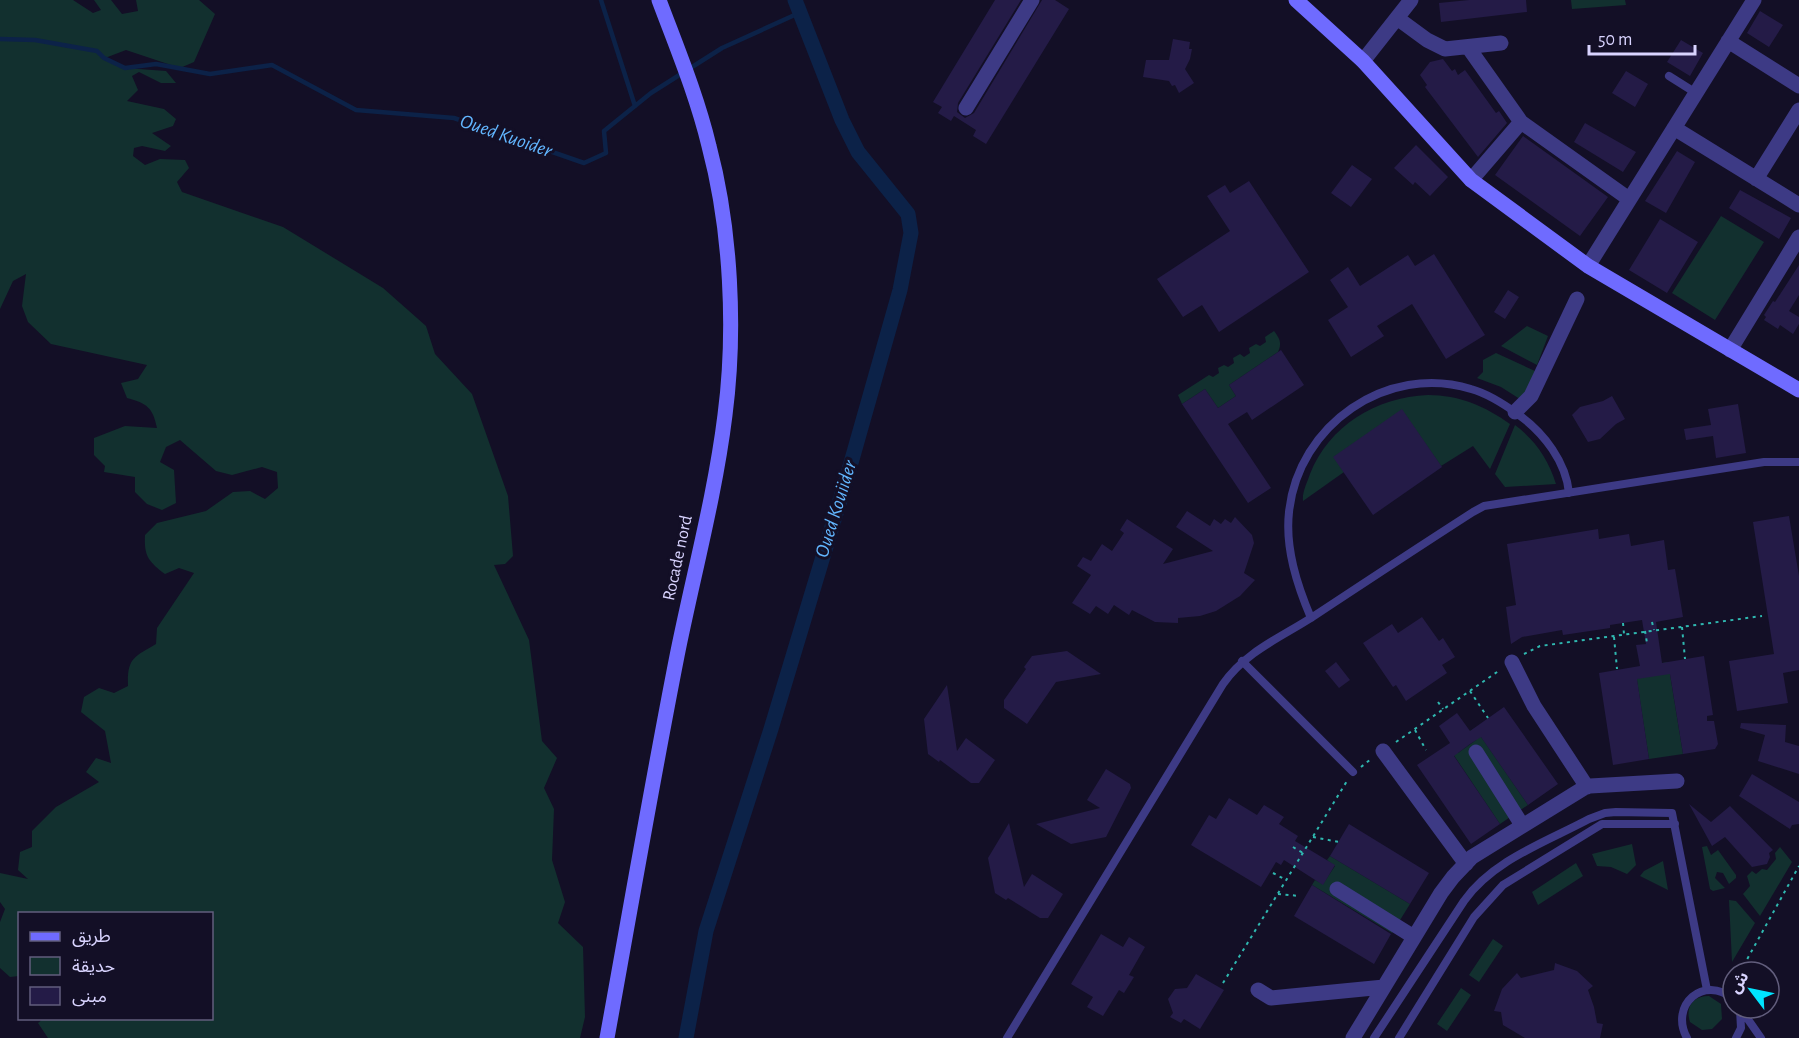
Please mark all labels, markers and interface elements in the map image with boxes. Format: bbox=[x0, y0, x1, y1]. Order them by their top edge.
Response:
scale bar bbox=[1589, 18, 1696, 56]
text: 50 m bbox=[1598, 31, 1632, 49]
water label: Oued Kuoider bbox=[457, 111, 555, 161]
water label: Oued Kouiider bbox=[812, 458, 860, 560]
street label: Rocade nord bbox=[660, 514, 696, 602]
legend bbox=[18, 912, 213, 1020]
text: طريق bbox=[72, 928, 111, 947]
text: حديقة bbox=[72, 958, 115, 976]
north arrow bbox=[1721, 960, 1781, 1020]
text: ش bbox=[1727, 969, 1753, 997]
text: مبنى bbox=[72, 988, 107, 1007]

